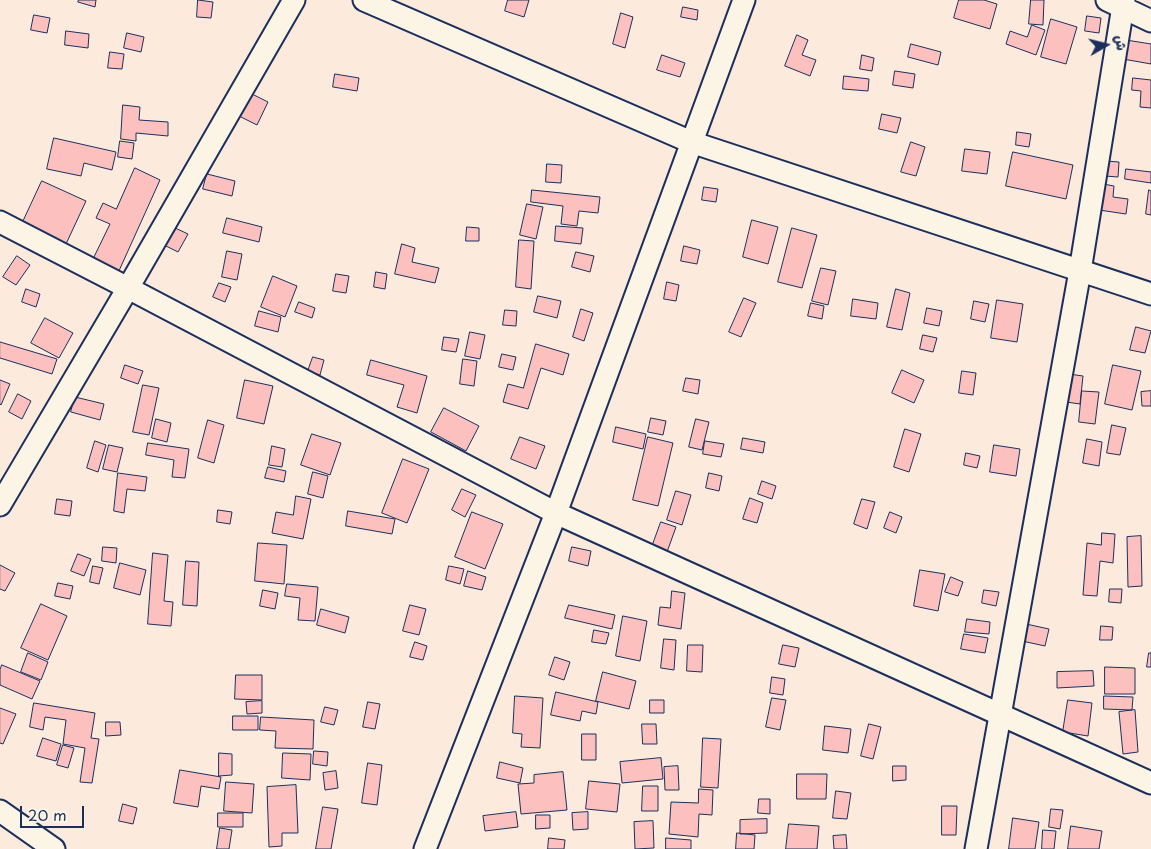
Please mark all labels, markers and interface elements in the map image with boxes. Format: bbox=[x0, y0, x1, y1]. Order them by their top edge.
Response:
north arrow bbox=[1081, 20, 1131, 70]
text: ش bbox=[1110, 34, 1133, 52]
scale bar bbox=[22, 796, 86, 828]
text: 20 m bbox=[28, 803, 67, 826]

